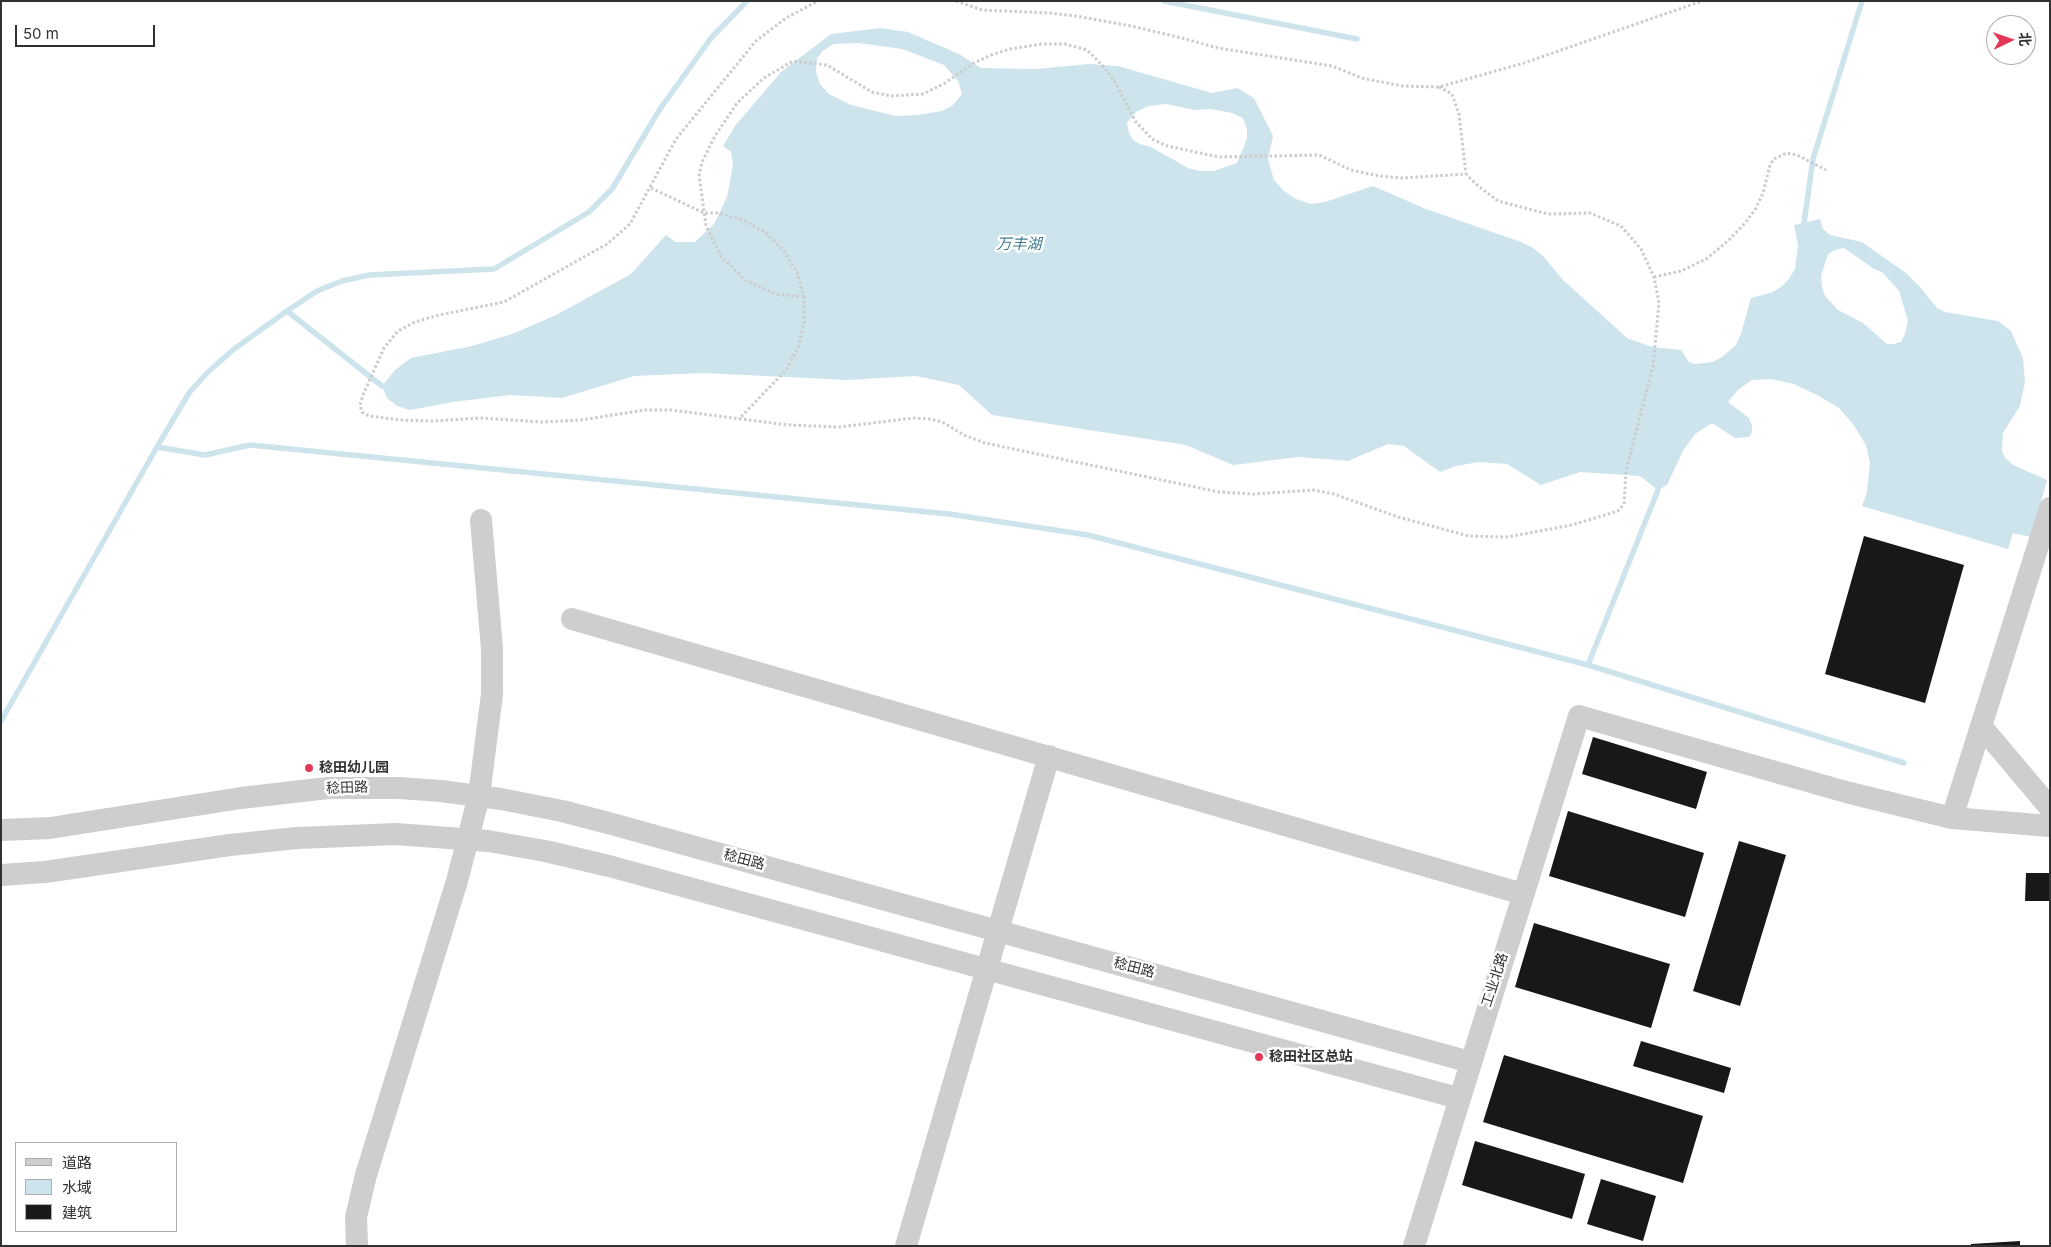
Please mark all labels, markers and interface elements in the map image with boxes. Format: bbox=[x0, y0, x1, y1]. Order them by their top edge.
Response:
scale bar bbox=[18, 15, 158, 47]
north arrow bbox=[1986, 15, 2036, 65]
text: 50 m bbox=[23, 24, 59, 43]
text: 北 bbox=[2017, 32, 2034, 47]
water label: 万丰湖 bbox=[997, 235, 1041, 253]
place label: 稔田幼儿园 bbox=[319, 760, 389, 776]
marker: 稔田幼儿园 bbox=[303, 762, 315, 774]
street label: 稔田路 bbox=[326, 779, 368, 797]
street label: 稔田路 bbox=[722, 846, 766, 874]
street label: 工业北路 bbox=[1478, 951, 1512, 1009]
street label: 稔田路 bbox=[1112, 954, 1156, 982]
place label: 稔田社区总站 bbox=[1269, 1049, 1353, 1065]
marker: 稔田社区总站 bbox=[1253, 1051, 1265, 1063]
legend bbox=[15, 1142, 178, 1232]
text: 道路 bbox=[62, 1153, 92, 1172]
text: 水域 bbox=[62, 1178, 92, 1197]
text: 建筑 bbox=[62, 1203, 92, 1222]

